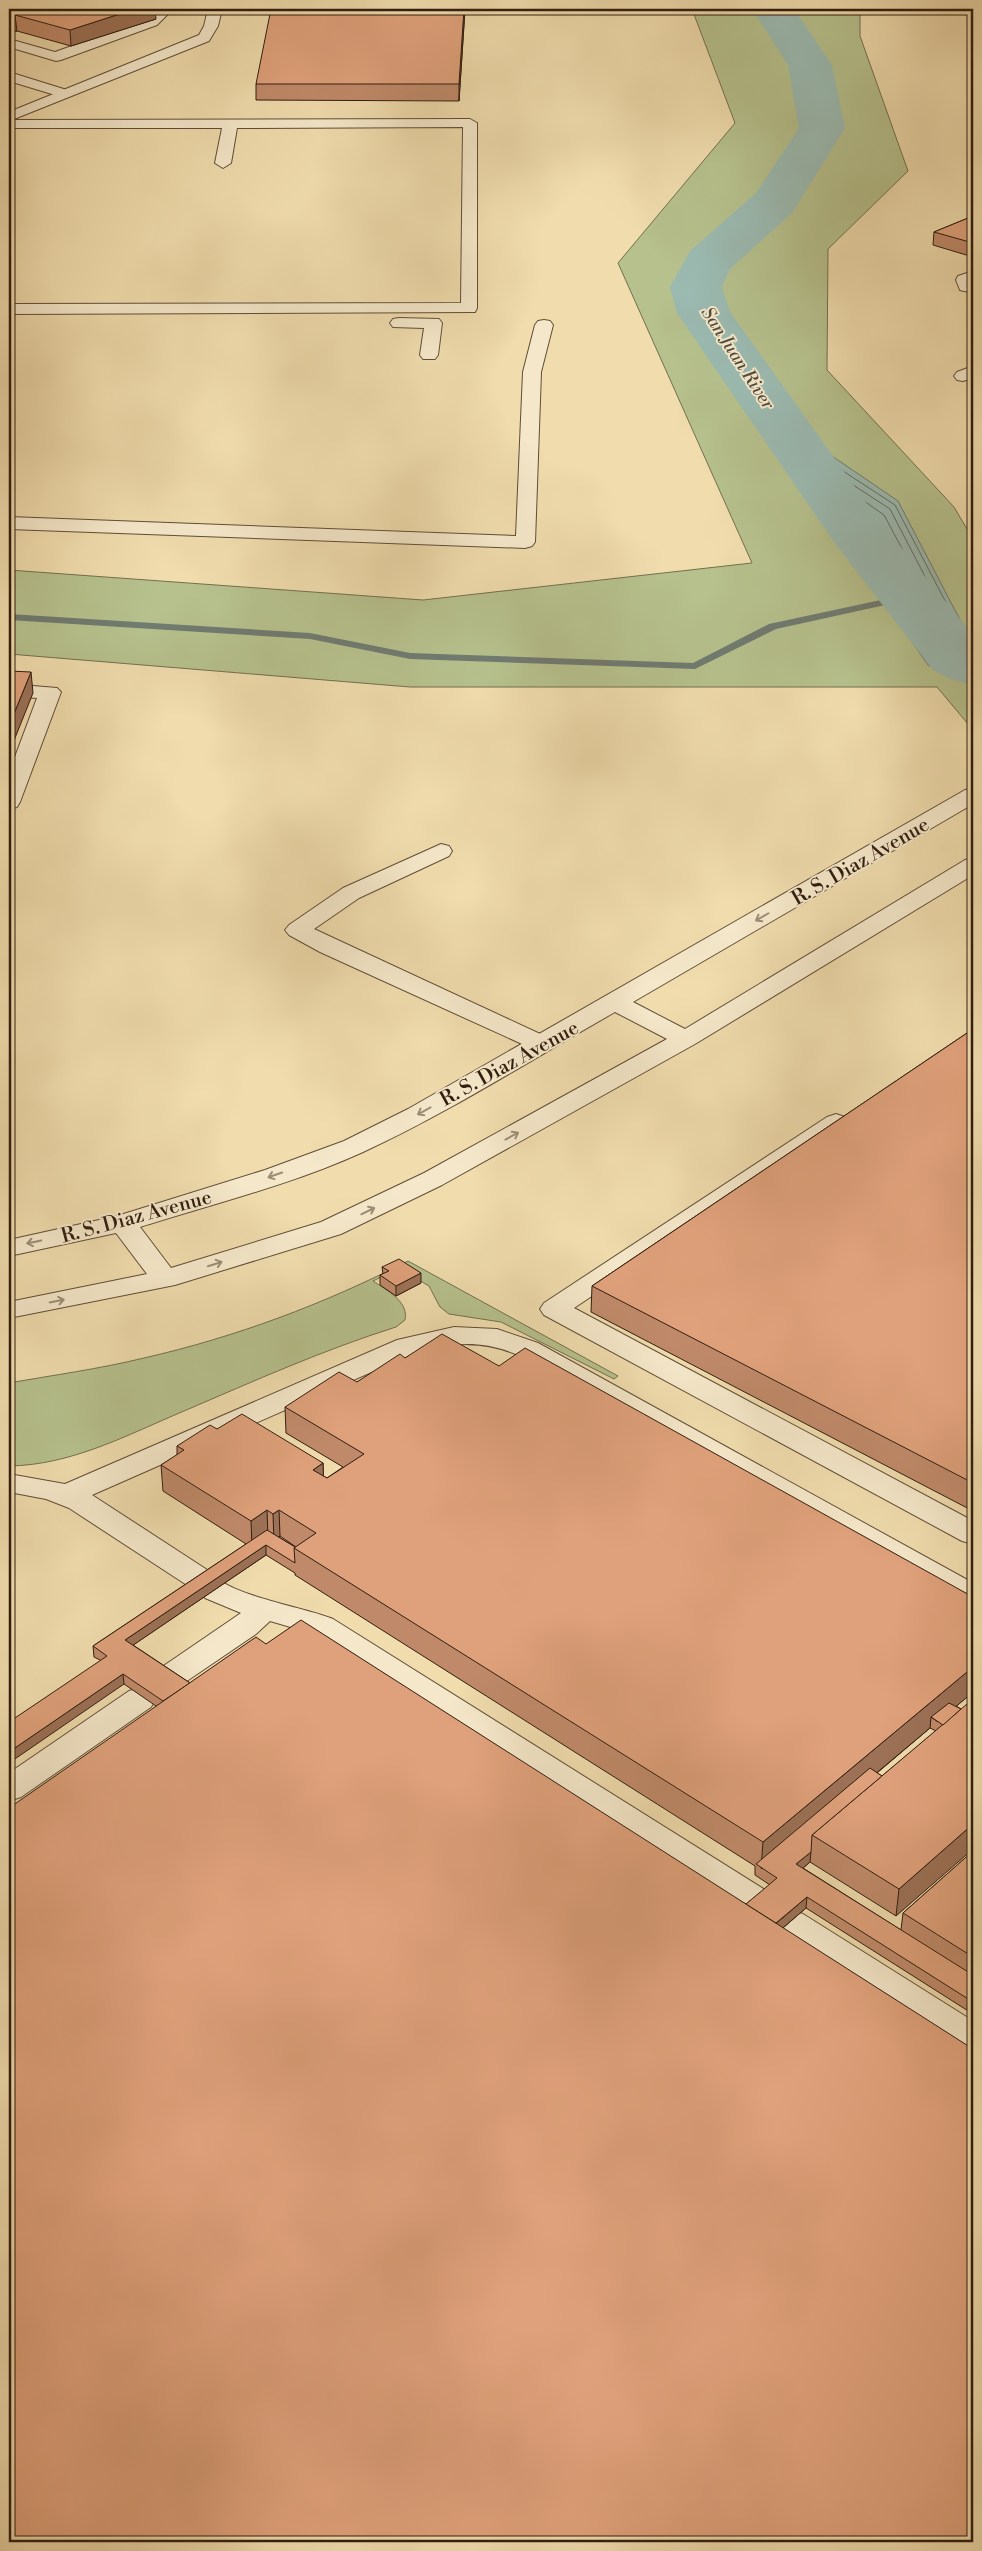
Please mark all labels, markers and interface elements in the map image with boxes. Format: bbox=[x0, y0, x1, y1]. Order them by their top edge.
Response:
water label: San Juan River bbox=[696, 303, 780, 414]
street label: R. S. Diaz Avenue bbox=[787, 813, 934, 912]
one-way arrow bbox=[756, 913, 770, 923]
street label: R. S. Diaz Avenue bbox=[436, 1016, 584, 1113]
one-way arrow bbox=[417, 1106, 431, 1116]
one-way arrow bbox=[504, 1130, 519, 1140]
one-way arrow bbox=[267, 1171, 283, 1180]
street label: R. S. Diaz Avenue bbox=[58, 1185, 214, 1250]
one-way arrow bbox=[360, 1205, 375, 1215]
one-way arrow bbox=[27, 1238, 43, 1247]
one-way arrow bbox=[206, 1258, 222, 1268]
one-way arrow bbox=[48, 1295, 64, 1305]

